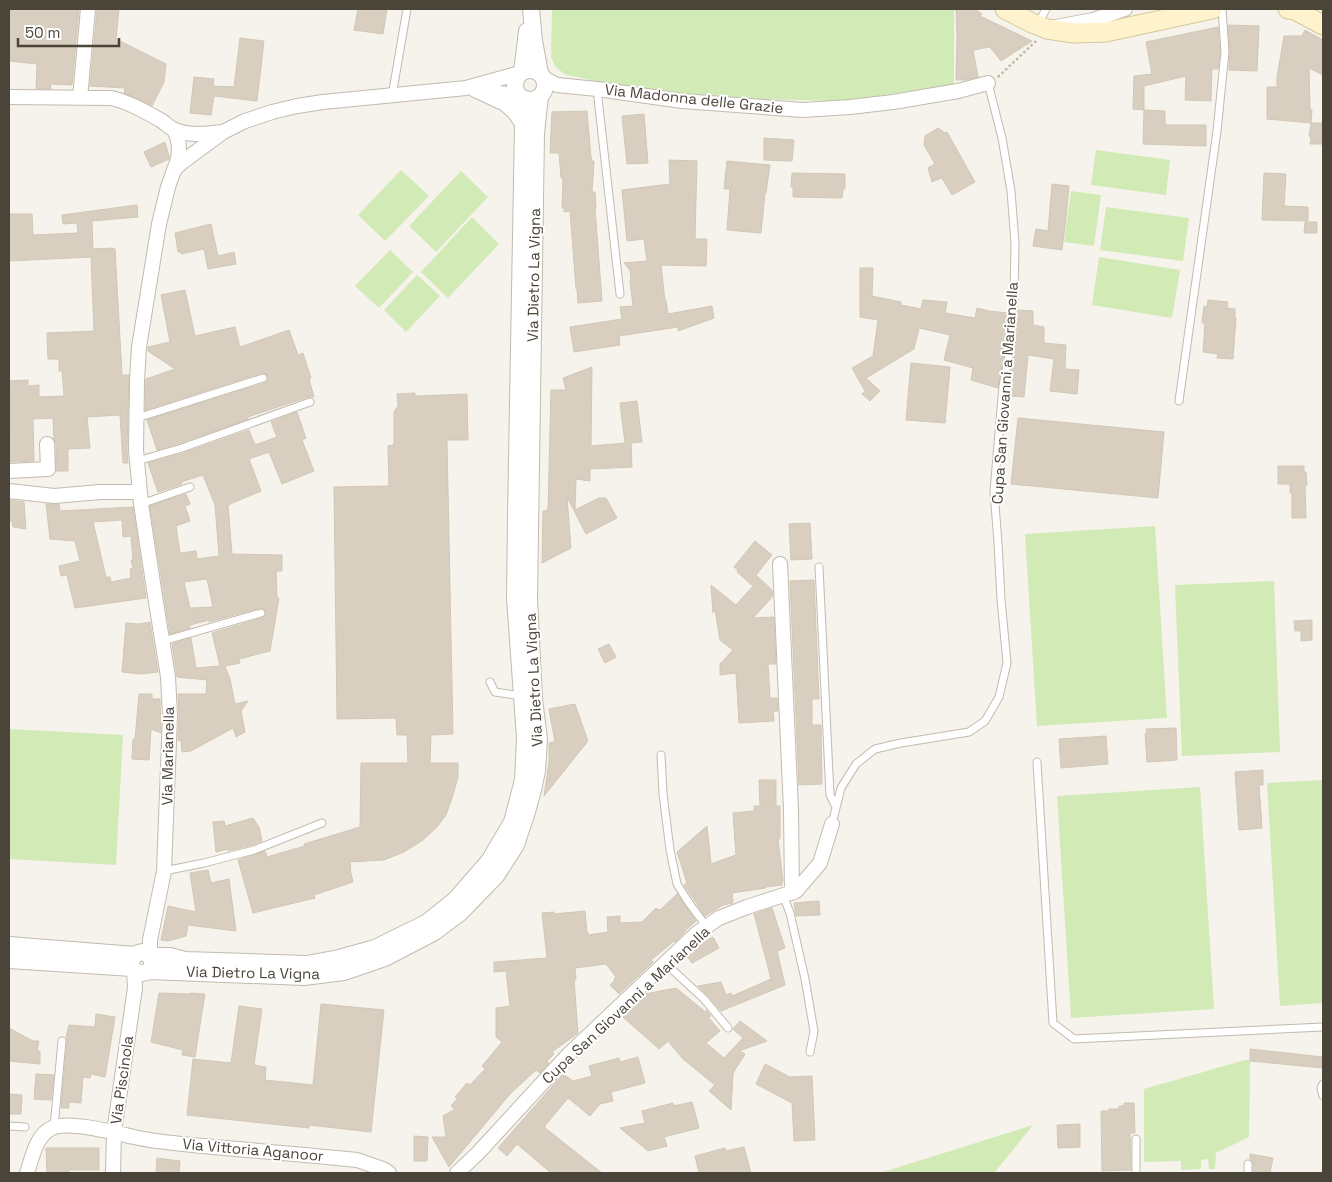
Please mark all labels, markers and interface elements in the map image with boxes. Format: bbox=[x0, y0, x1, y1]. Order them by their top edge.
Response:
scale bar bbox=[18, 15, 119, 47]
text: 50 m bbox=[25, 23, 60, 42]
street label: Via Madonna delle Grazie bbox=[604, 80, 784, 117]
street label: Via Dietro La Vigna bbox=[523, 207, 544, 342]
street label: Cupa San Giovanni a Marianella bbox=[987, 281, 1022, 505]
street label: Via Dietro La Vigna bbox=[520, 612, 546, 747]
street label: Via Marianella bbox=[157, 706, 178, 806]
street label: Cupa San Giovanni a Marianella bbox=[538, 921, 714, 1088]
street label: Via Dietro La Vigna bbox=[186, 962, 321, 983]
street label: Via Piscinola bbox=[106, 1034, 137, 1126]
street label: Via Vittoria Aganoor bbox=[182, 1134, 325, 1165]

